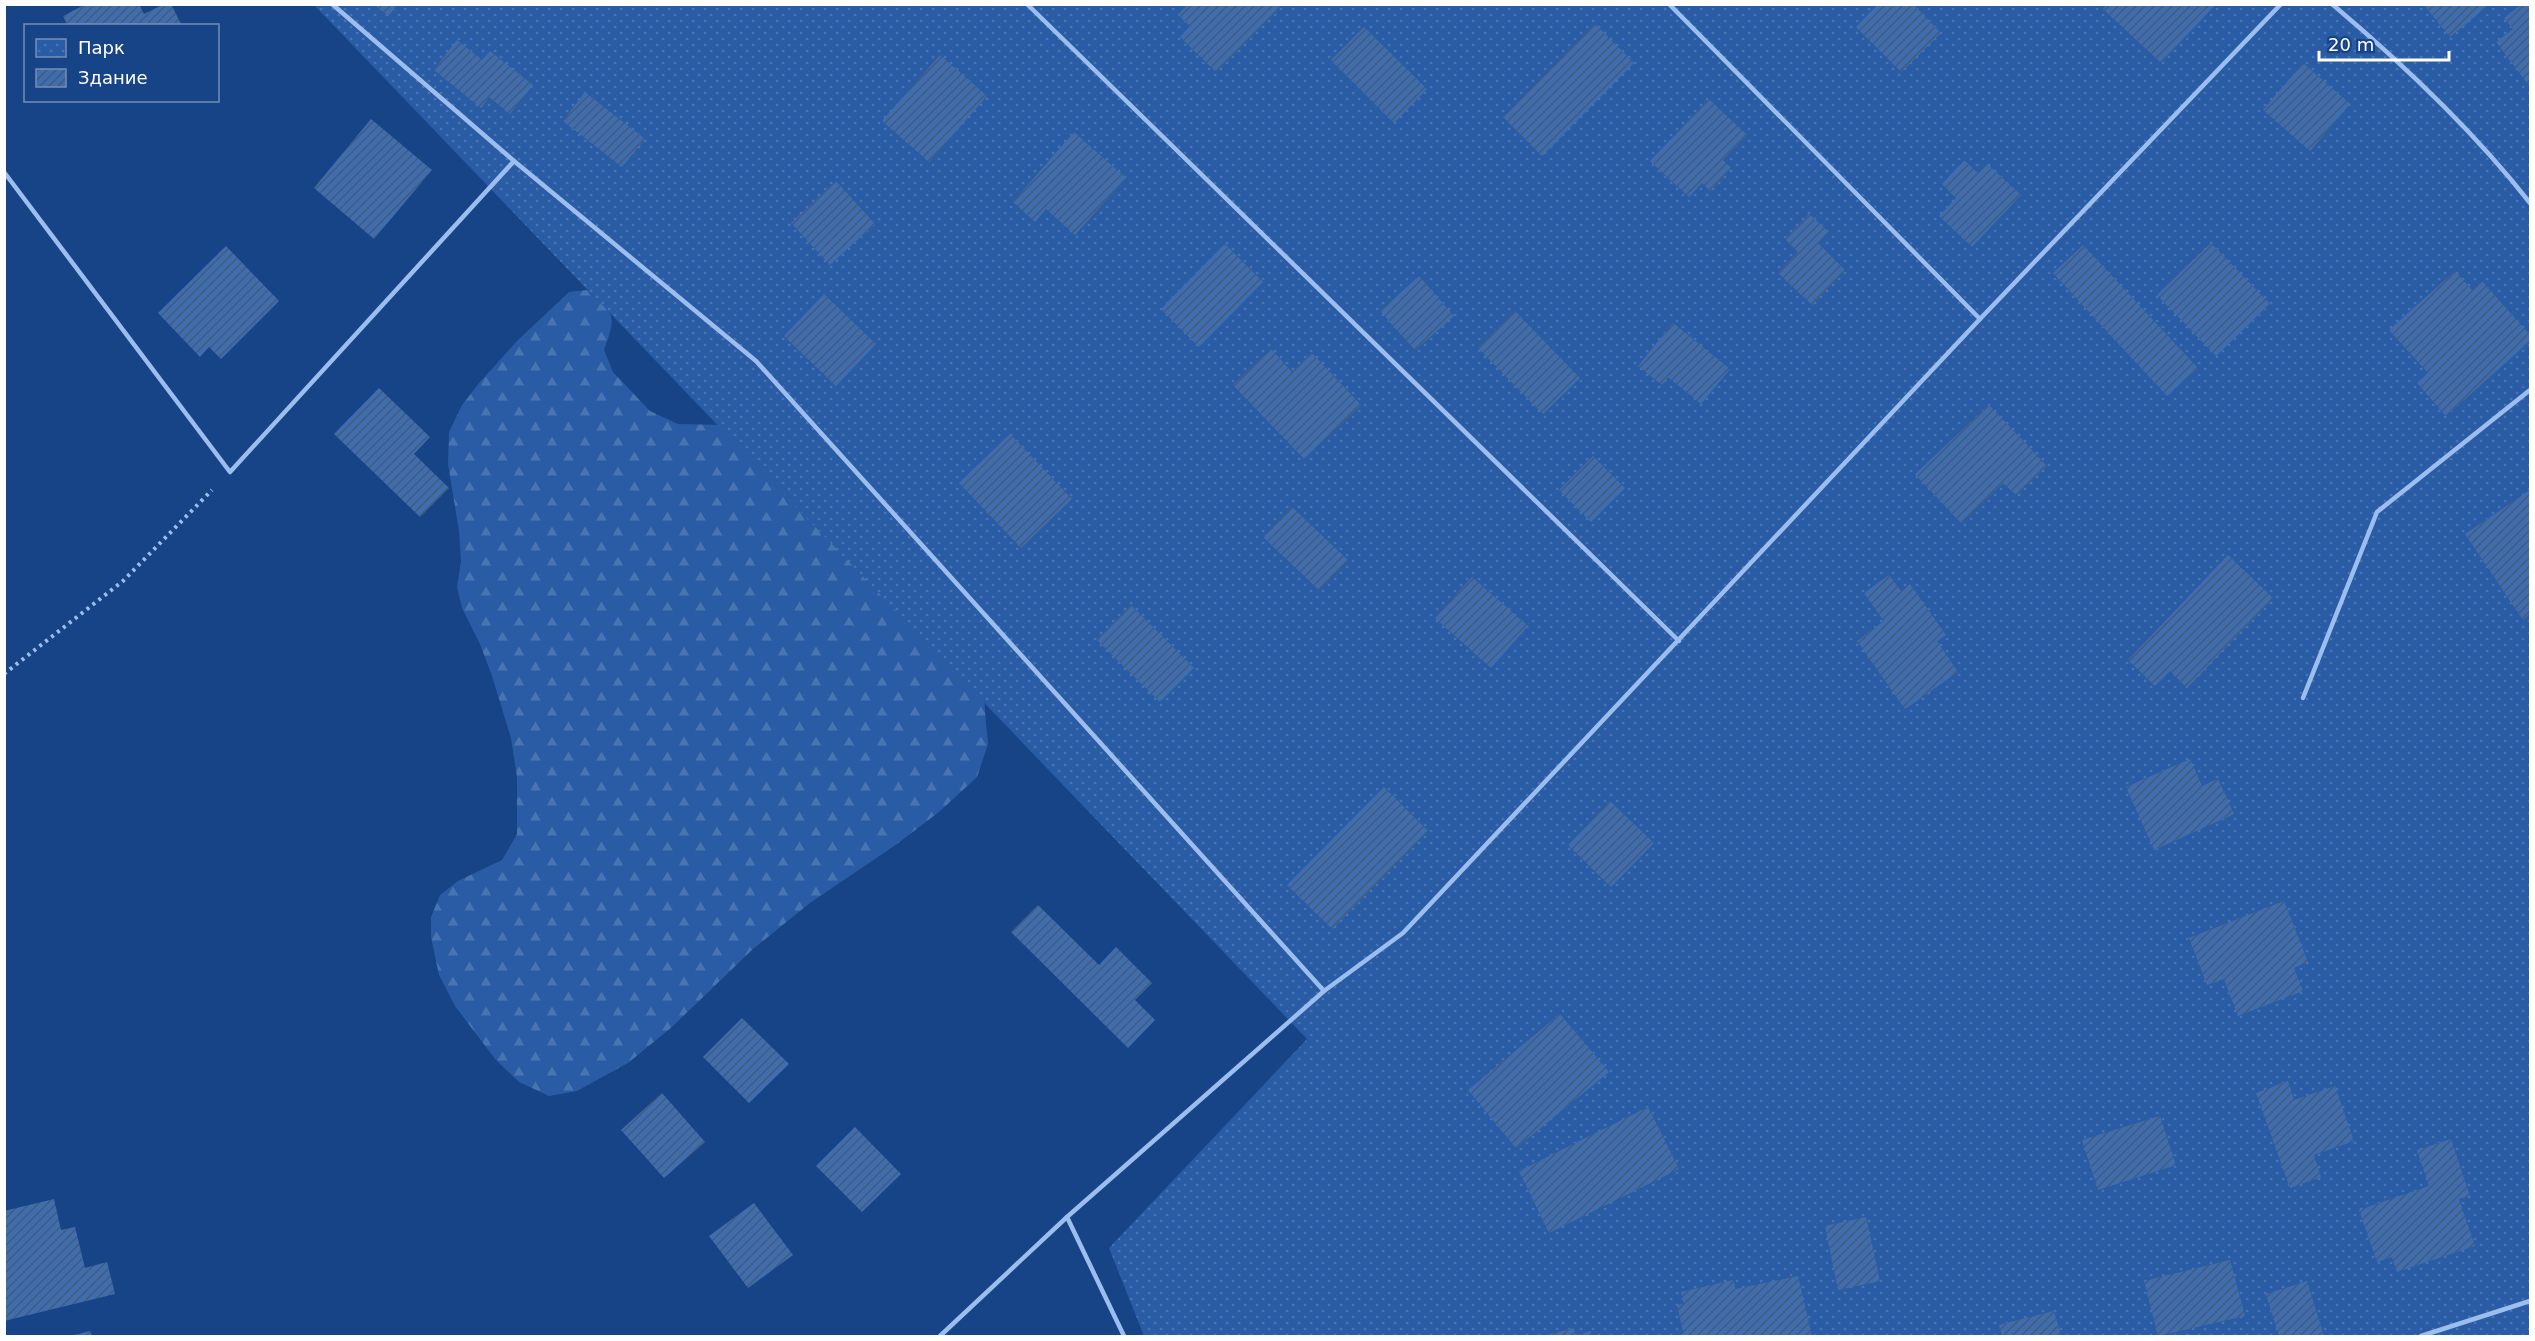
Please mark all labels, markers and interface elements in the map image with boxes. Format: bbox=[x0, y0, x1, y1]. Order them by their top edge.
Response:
legend bbox=[24, 24, 219, 102]
scale bar bbox=[2319, 24, 2450, 62]
text: 20 m bbox=[2328, 34, 2374, 55]
text: Парк bbox=[78, 37, 125, 58]
text: Здание bbox=[78, 67, 148, 88]

